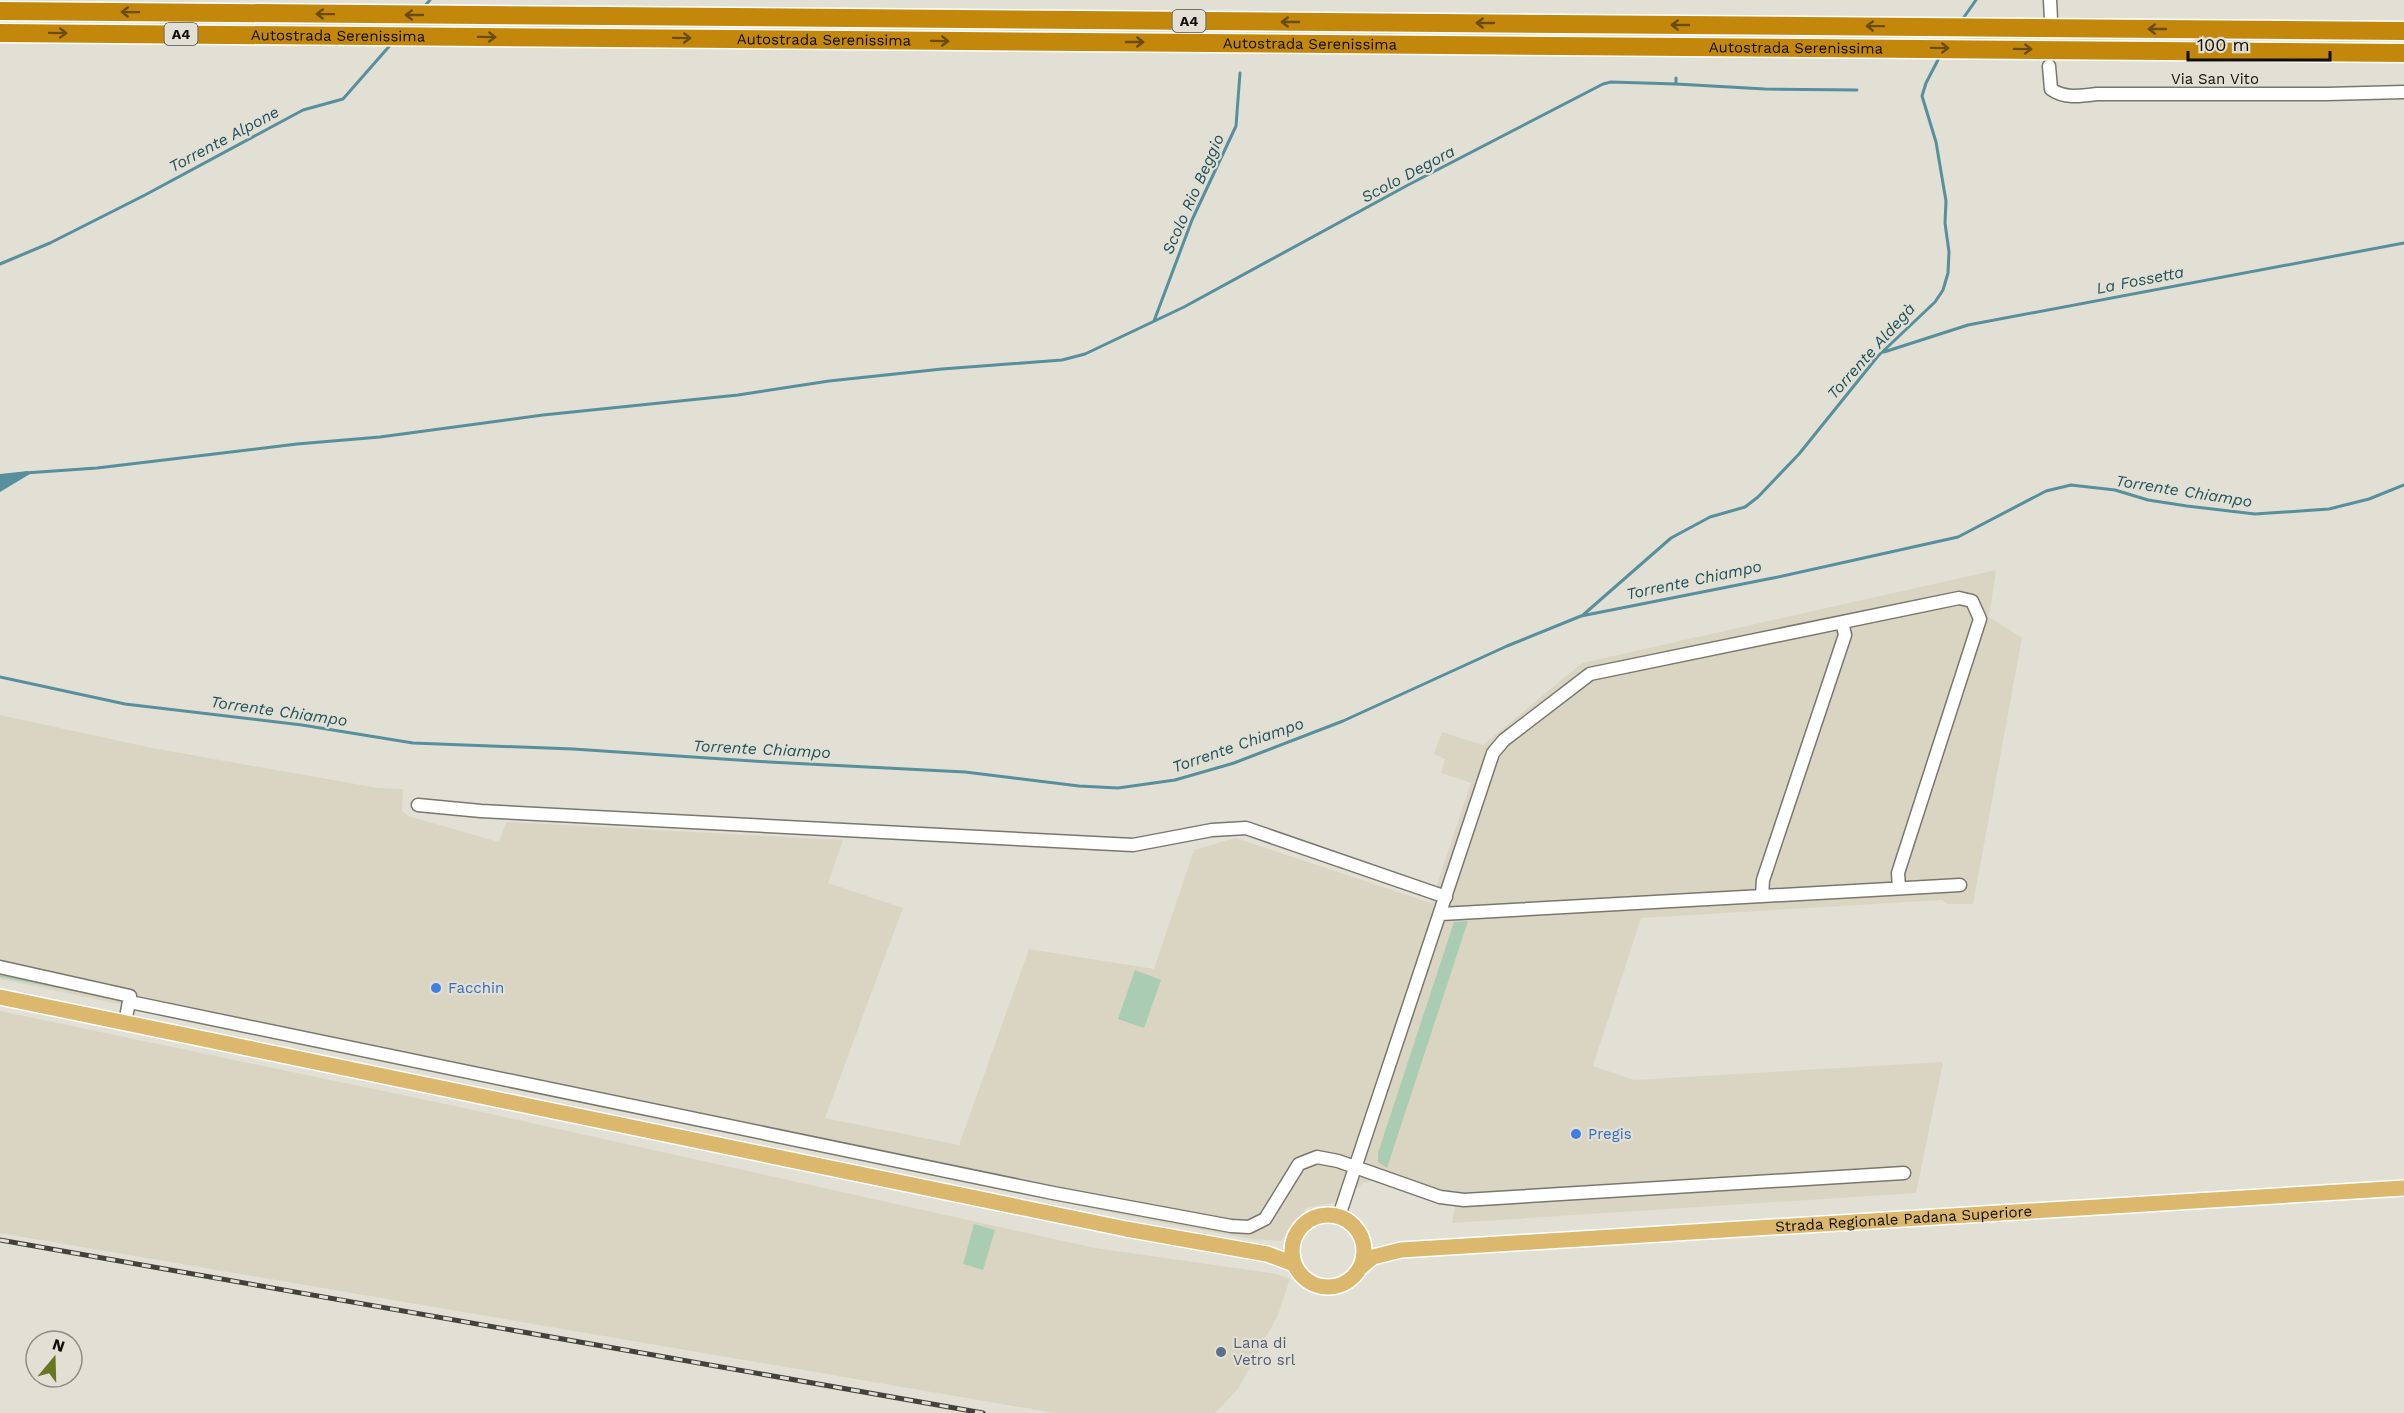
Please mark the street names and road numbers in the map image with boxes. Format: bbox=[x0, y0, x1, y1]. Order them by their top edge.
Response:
road number: A4 bbox=[1172, 10, 1206, 32]
road number: A4 bbox=[164, 23, 198, 45]
street label: Autostrada Serenissima bbox=[251, 26, 426, 46]
street label: Autostrada Serenissima bbox=[737, 30, 912, 50]
street label: Autostrada Serenissima bbox=[1223, 34, 1398, 54]
street label: Autostrada Serenissima bbox=[1709, 38, 1884, 58]
street label: Via San Vito bbox=[2171, 70, 2259, 88]
street label: Strada Regionale Padana Superiore bbox=[1775, 1202, 2033, 1236]

